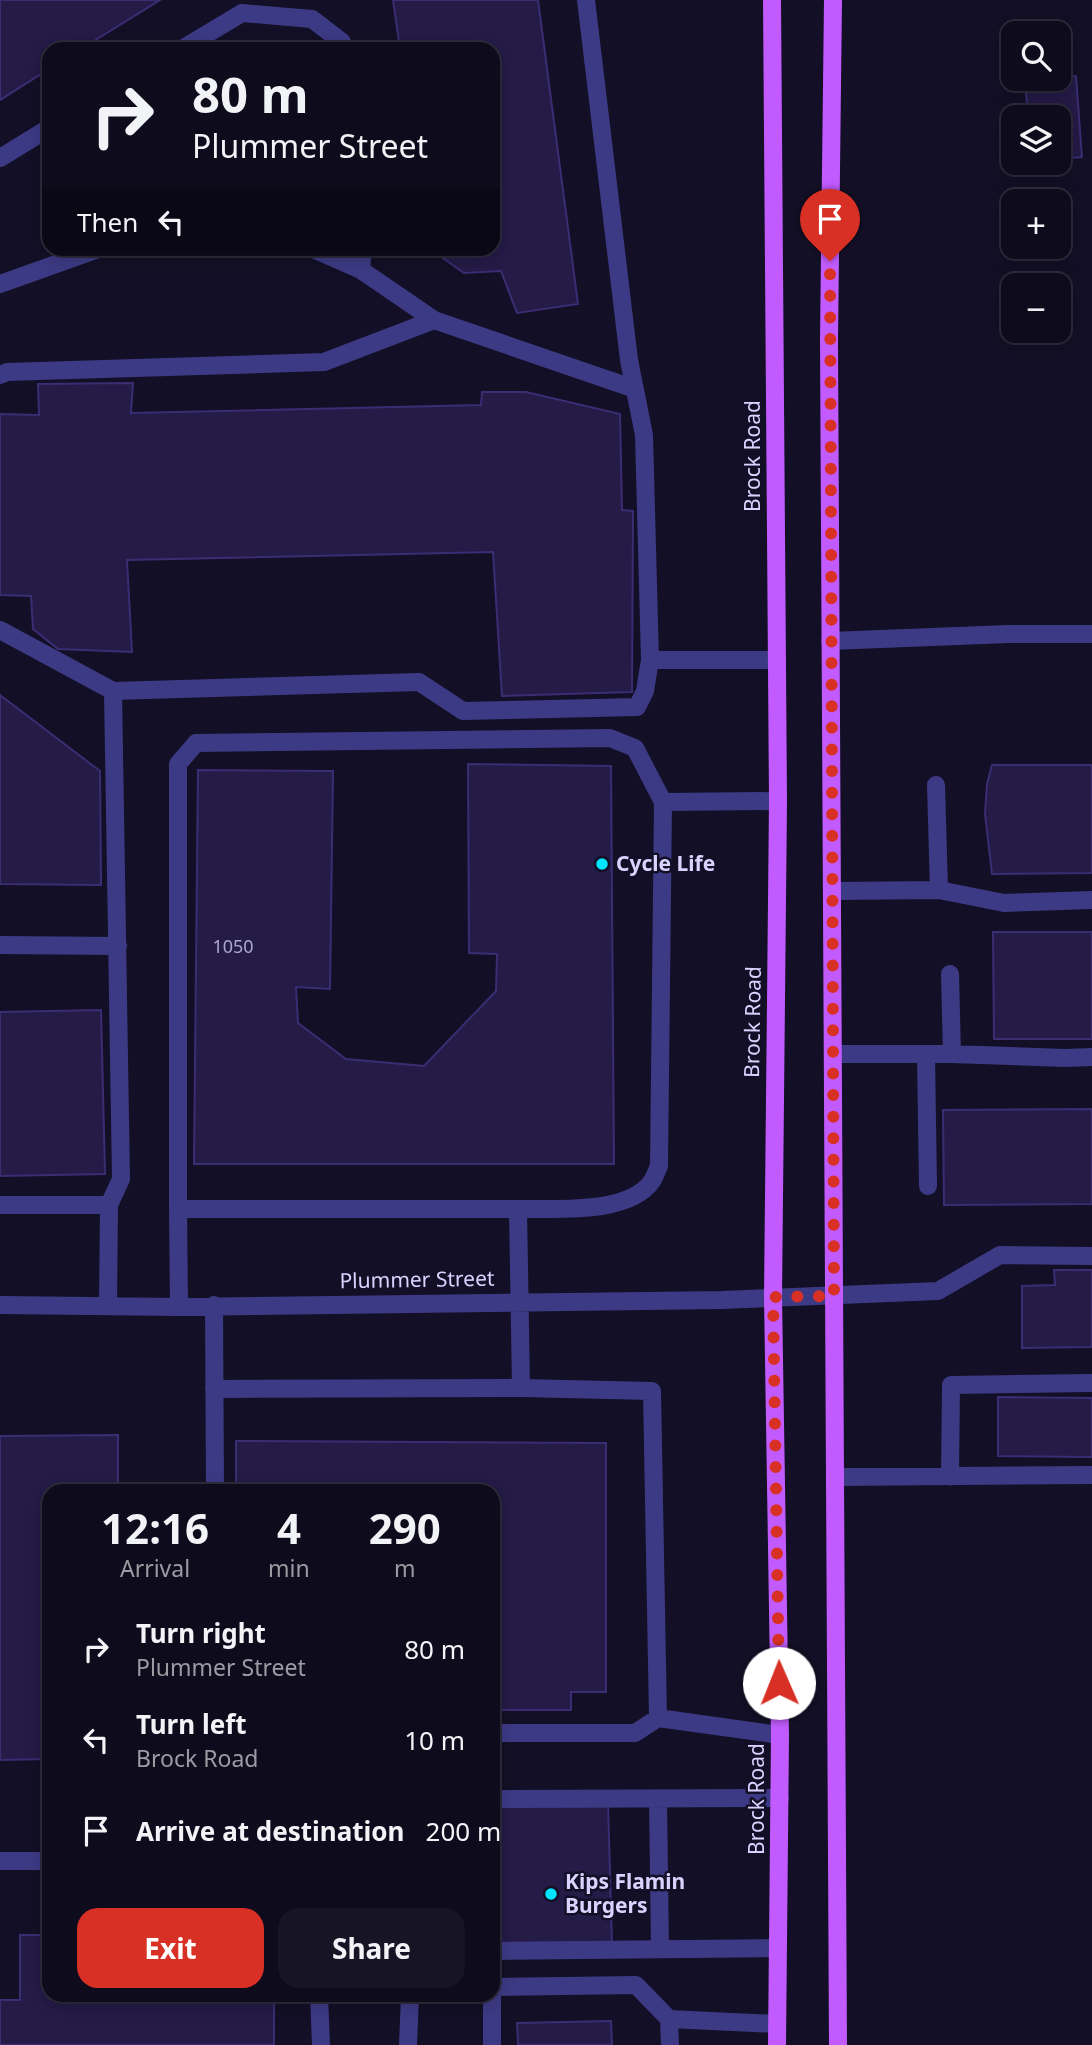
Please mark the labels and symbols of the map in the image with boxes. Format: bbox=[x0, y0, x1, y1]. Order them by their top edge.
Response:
pin bbox=[800, 189, 860, 261]
street label: Brock Road bbox=[738, 400, 766, 512]
place label: Cycle Life bbox=[616, 849, 715, 877]
marker: Cycle Life bbox=[594, 856, 610, 872]
house number: 1050 bbox=[212, 934, 254, 958]
street label: Brock Road bbox=[737, 966, 767, 1078]
street label: Plummer Street bbox=[339, 1264, 495, 1294]
position arrow bbox=[742, 1646, 816, 1720]
street label: Brock Road bbox=[742, 1743, 770, 1855]
place label: Kips Flamin Burgers bbox=[565, 1867, 685, 1919]
marker: Kips Flamin Burgers bbox=[543, 1886, 559, 1902]

